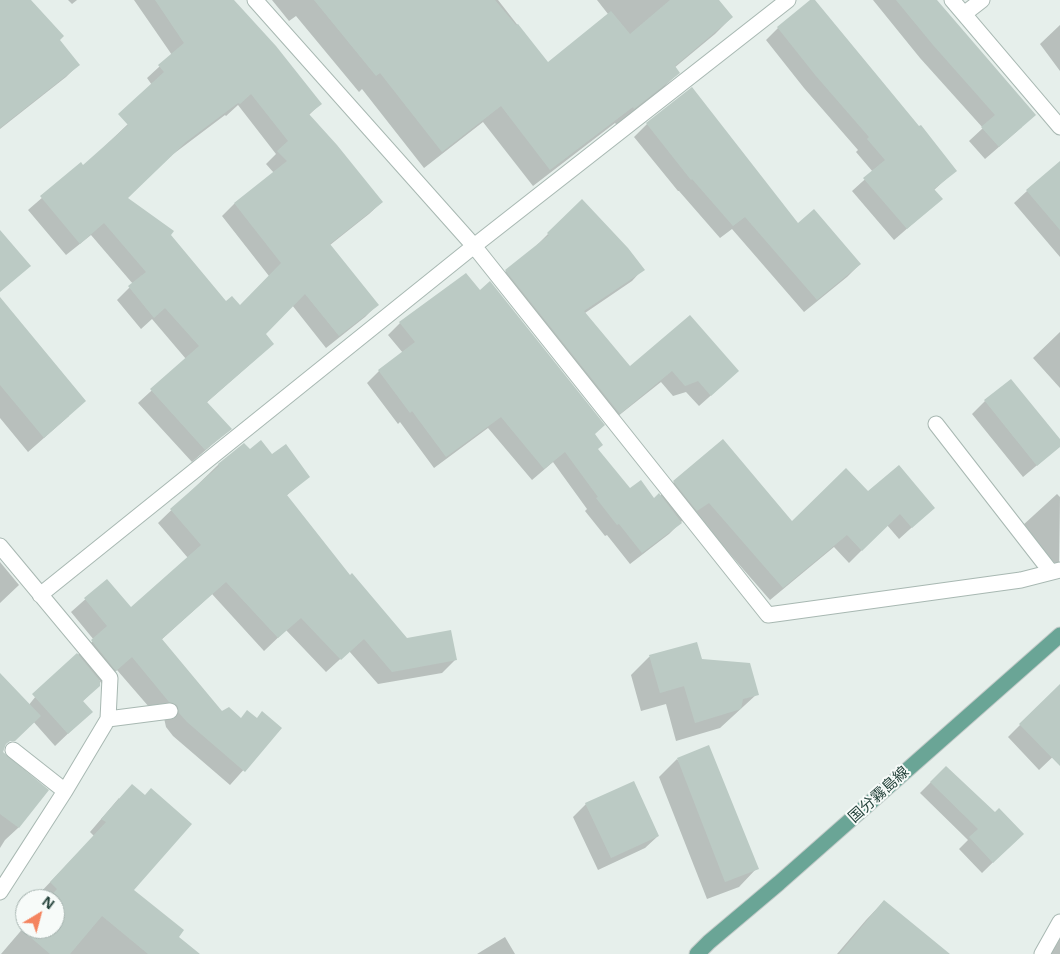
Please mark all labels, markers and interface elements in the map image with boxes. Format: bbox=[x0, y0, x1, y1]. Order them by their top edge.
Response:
street label: 国分霧島線 bbox=[845, 763, 913, 827]
north arrow bbox=[15, 889, 65, 939]
text: N bbox=[38, 891, 59, 913]

